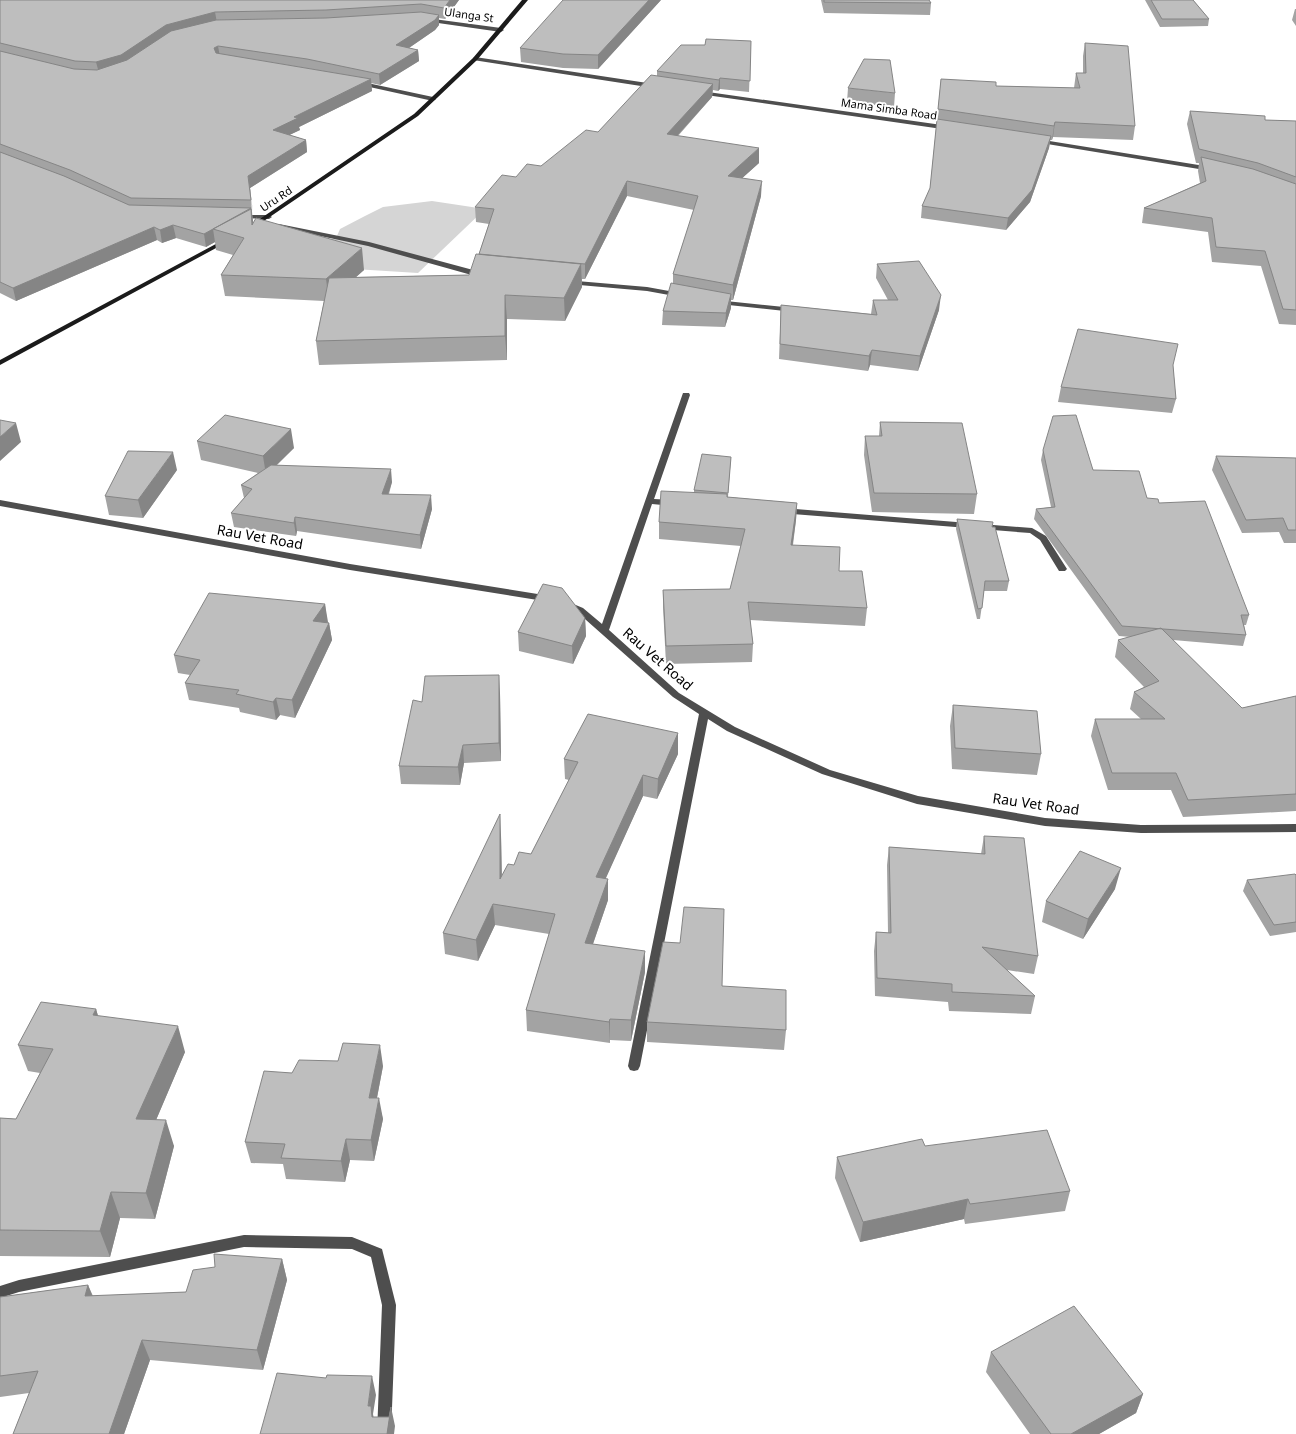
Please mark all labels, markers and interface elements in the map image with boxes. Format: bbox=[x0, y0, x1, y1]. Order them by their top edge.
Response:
street label: Ulanga St bbox=[443, 4, 495, 25]
street label: Mama Simba Road bbox=[840, 94, 938, 123]
street label: Uru Rd bbox=[257, 182, 295, 215]
street label: Rau Vet Road bbox=[215, 520, 305, 553]
street label: Rau Vet Road bbox=[619, 623, 697, 694]
street label: Rau Vet Road bbox=[992, 788, 1081, 819]

